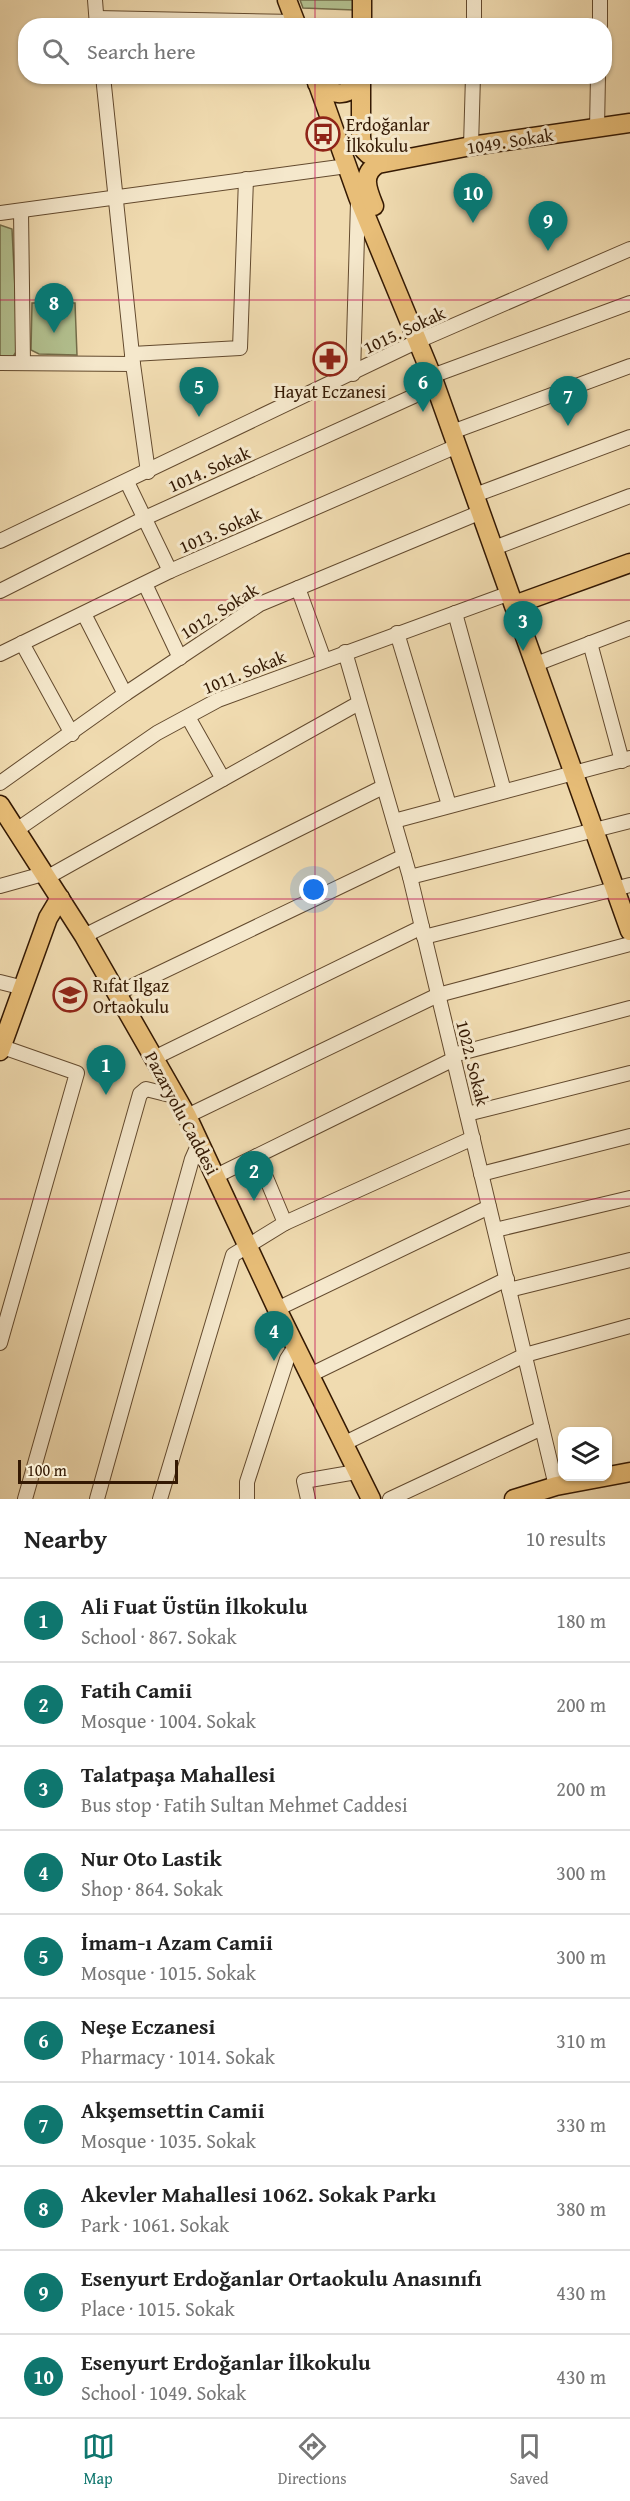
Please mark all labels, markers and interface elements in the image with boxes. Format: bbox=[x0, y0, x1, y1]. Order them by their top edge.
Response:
search box bbox=[18, 18, 612, 84]
icon: search bbox=[39, 35, 72, 68]
text: Search here bbox=[87, 35, 196, 67]
place label: Erdoğanlar İlkokulu bbox=[346, 111, 430, 159]
bus stop icon: Erdoğanlar İlkokulu bbox=[305, 116, 341, 152]
street label: 1049. Sokak bbox=[465, 121, 556, 161]
pin: 10 bbox=[454, 174, 492, 223]
pin: 9 bbox=[528, 202, 568, 251]
pin: 8 bbox=[34, 284, 74, 333]
street label: 1015. Sokak bbox=[359, 299, 450, 361]
pharmacy icon: Hayat Eczanesi bbox=[312, 341, 348, 377]
pin: 6 bbox=[404, 362, 442, 412]
pin: 5 bbox=[180, 368, 218, 417]
pin: 7 bbox=[548, 376, 588, 426]
place label: Hayat Eczanesi bbox=[274, 378, 386, 405]
street label: 1014. Sokak bbox=[163, 438, 255, 499]
street label: 1013. Sokak bbox=[174, 499, 266, 560]
street label: 1012. Sokak bbox=[175, 576, 264, 646]
pin: 3 bbox=[504, 602, 542, 651]
street label: 1011. Sokak bbox=[198, 643, 291, 701]
your location bbox=[299, 875, 328, 904]
place label: Rıfat Ilgaz Ortaokulu bbox=[93, 972, 169, 1020]
school or university icon: Rıfat Ilgaz Ortaokulu bbox=[52, 977, 88, 1013]
street label: 1022. Sokak bbox=[449, 1017, 497, 1110]
pin: 1 bbox=[86, 1046, 126, 1095]
street label: Pazaryolu Caddesi bbox=[138, 1046, 226, 1180]
pin: 2 bbox=[234, 1152, 274, 1201]
pin: 4 bbox=[254, 1312, 294, 1361]
map controls bbox=[558, 1427, 612, 1481]
button: layers bbox=[558, 1427, 612, 1481]
scale bar bbox=[18, 1457, 178, 1484]
text: 100 m bbox=[27, 1458, 67, 1482]
text: Nearby bbox=[24, 1519, 107, 1558]
text: 10 results bbox=[526, 1524, 606, 1553]
text: Ali Fuat Üstün İlkokulu bbox=[81, 1590, 308, 1622]
text: 1 bbox=[38, 1606, 49, 1635]
text: 180 m bbox=[556, 1606, 606, 1635]
text: School · 867. Sokak bbox=[81, 1622, 237, 1651]
text: Fatih Camii bbox=[81, 1674, 192, 1706]
text: 2 bbox=[38, 1690, 49, 1719]
text: 200 m bbox=[556, 1690, 606, 1719]
text: Mosque · 1004. Sokak bbox=[81, 1706, 256, 1735]
text: Talatpaşa Mahallesi bbox=[81, 1758, 275, 1790]
text: 3 bbox=[38, 1774, 49, 1803]
text: 200 m bbox=[556, 1774, 606, 1803]
text: Bus stop · Fatih Sultan Mehmet Caddesi bbox=[81, 1790, 408, 1819]
text: Nur Oto Lastik bbox=[81, 1842, 222, 1874]
text: 4 bbox=[38, 1858, 49, 1887]
text: 300 m bbox=[556, 1858, 606, 1887]
text: Shop · 864. Sokak bbox=[81, 1874, 223, 1903]
text: İmam-ı Azam Camii bbox=[81, 1926, 273, 1958]
text: 5 bbox=[38, 1942, 49, 1971]
text: 300 m bbox=[556, 1942, 606, 1971]
text: Mosque · 1015. Sokak bbox=[81, 1958, 256, 1987]
text: Neşe Eczanesi bbox=[81, 2010, 215, 2042]
text: 6 bbox=[38, 2026, 49, 2055]
text: 310 m bbox=[556, 2026, 606, 2055]
text: Pharmacy · 1014. Sokak bbox=[81, 2042, 275, 2071]
text: Akşemsettin Camii bbox=[81, 2094, 264, 2126]
text: 7 bbox=[38, 2110, 49, 2139]
text: 330 m bbox=[556, 2110, 606, 2139]
text: Mosque · 1035. Sokak bbox=[81, 2126, 256, 2155]
text: Akevler Mahallesi 1062. Sokak Parkı bbox=[81, 2178, 436, 2210]
text: 8 bbox=[38, 2194, 49, 2223]
text: 380 m bbox=[556, 2194, 606, 2223]
text: Park · 1061. Sokak bbox=[81, 2210, 229, 2239]
text: Esenyurt Erdoğanlar Ortaokulu Anasınıfı bbox=[81, 2262, 482, 2294]
text: 9 bbox=[38, 2278, 49, 2307]
text: 430 m bbox=[556, 2278, 606, 2307]
text: Place · 1015. Sokak bbox=[81, 2294, 235, 2323]
text: Esenyurt Erdoğanlar İlkokulu bbox=[81, 2346, 371, 2378]
text: 10 bbox=[33, 2362, 54, 2391]
text: 430 m bbox=[556, 2362, 606, 2391]
text: School · 1049. Sokak bbox=[81, 2378, 246, 2407]
tab: Map bbox=[82, 2430, 115, 2490]
tab: Directions bbox=[278, 2430, 347, 2490]
tab: Saved bbox=[510, 2430, 548, 2490]

